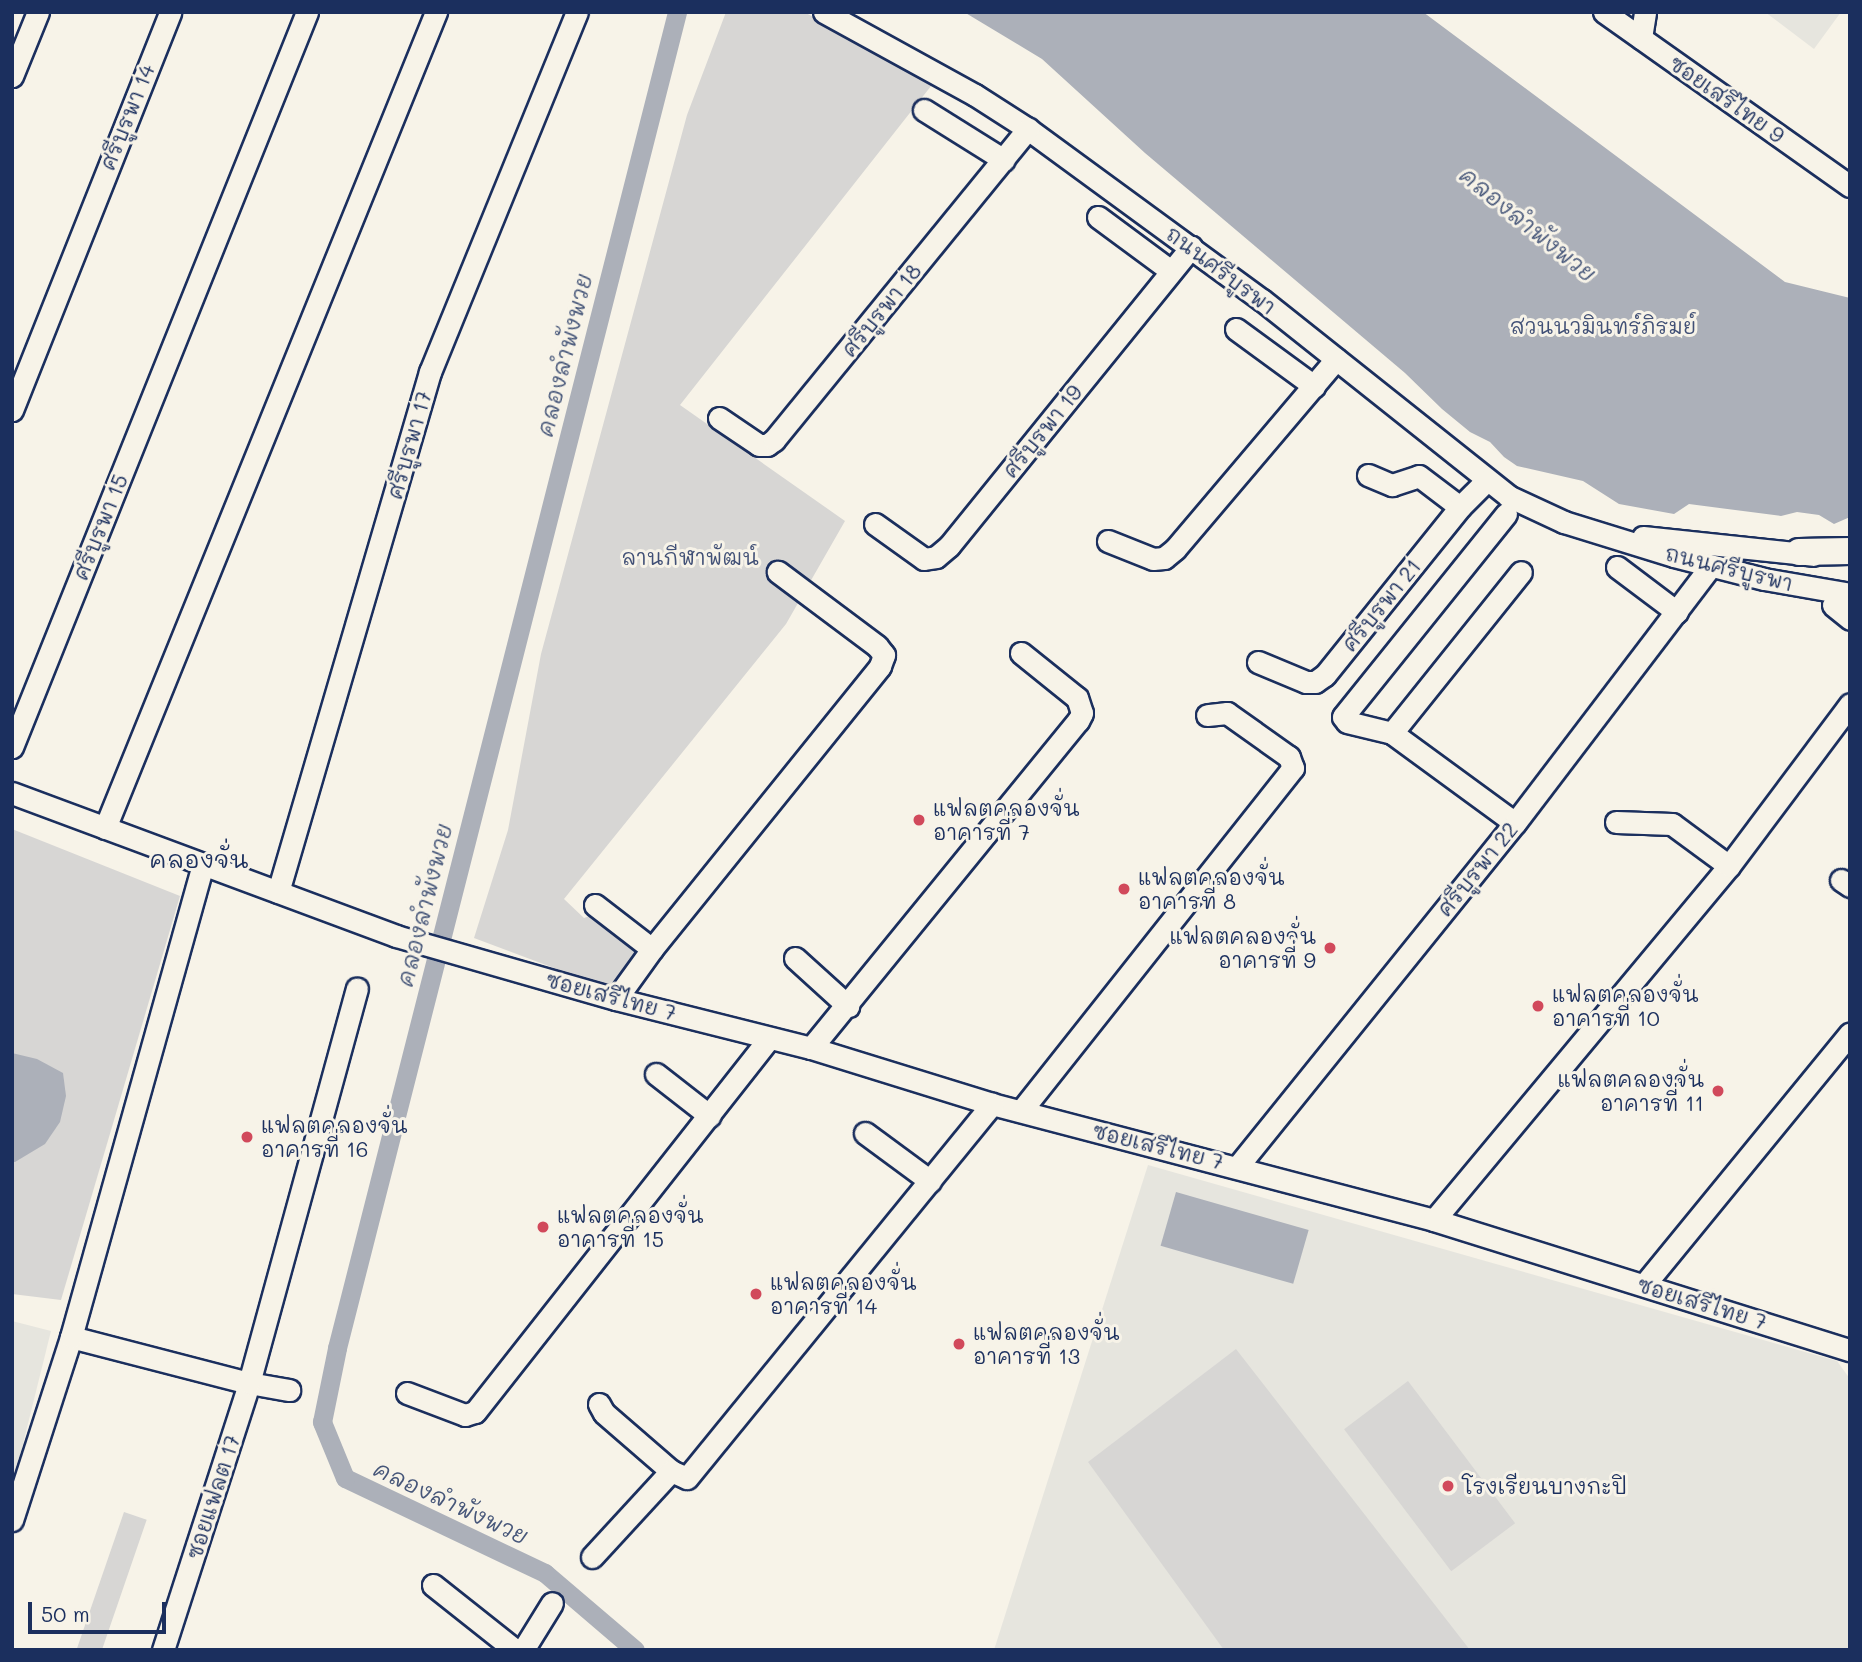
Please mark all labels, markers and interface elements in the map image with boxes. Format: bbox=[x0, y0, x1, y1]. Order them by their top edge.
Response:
street label: ซอยเสรีไทย 9 bbox=[1665, 50, 1789, 148]
street label: ศรีบูรพา 14 bbox=[94, 60, 160, 174]
water label: คลองลำพังพวย bbox=[1455, 161, 1601, 287]
street label: ถนนศรีบูรพา bbox=[1161, 221, 1281, 319]
street label: ศรีบูรพา 18 bbox=[836, 258, 926, 362]
water label: คลองลำพังพวย bbox=[530, 271, 598, 439]
park label: สวนนวมินทร์ภิรมย์ bbox=[1510, 313, 1696, 339]
street label: ศรีบูรพา 19 bbox=[997, 380, 1087, 482]
street label: ศรีบูรพา 17 bbox=[382, 388, 436, 502]
street label: ศรีบูรพา 15 bbox=[67, 470, 133, 584]
street label: ถนนศรีบูรพา bbox=[1662, 540, 1796, 596]
park label: ลานกีฬาพัฒน์ bbox=[621, 544, 759, 570]
street label: ศรีบูรพา 21 bbox=[1336, 554, 1426, 656]
place label: แฟลตคลองจั่น อาคารที่ 7 bbox=[933, 795, 1080, 845]
marker: แฟลตคลองจั่น อาคารที่ 7 bbox=[911, 812, 927, 828]
street label: ศรีบูรพา 22 bbox=[1432, 817, 1522, 921]
water label: คลองลำพังพวย bbox=[390, 821, 458, 989]
district label: คลองจั่น bbox=[150, 845, 248, 873]
place label: แฟลตคลองจั่น อาคารที่ 8 bbox=[1138, 864, 1285, 914]
marker: แฟลตคลองจั่น อาคารที่ 8 bbox=[1116, 881, 1132, 897]
place label: แฟลตคลองจั่น อาคารที่ 9 bbox=[1169, 923, 1316, 973]
marker: แฟลตคลองจั่น อาคารที่ 9 bbox=[1322, 940, 1338, 956]
street label: ซอยเสรีไทย 7 bbox=[543, 967, 679, 1025]
place label: แฟลตคลองจั่น อาคารที่ 10 bbox=[1552, 981, 1699, 1031]
marker: แฟลตคลองจั่น อาคารที่ 10 bbox=[1530, 998, 1546, 1014]
place label: แฟลตคลองจั่น อาคารที่ 11 bbox=[1557, 1066, 1704, 1116]
marker: แฟลตคลองจั่น อาคารที่ 11 bbox=[1710, 1083, 1726, 1099]
place label: แฟลตคลองจั่น อาคารที่ 16 bbox=[261, 1112, 408, 1162]
street label: ซอยเสรีไทย 7 bbox=[1090, 1118, 1226, 1174]
marker: แฟลตคลองจั่น อาคารที่ 16 bbox=[239, 1129, 255, 1145]
place label: แฟลตคลองจั่น อาคารที่ 15 bbox=[557, 1202, 704, 1252]
marker: แฟลตคลองจั่น อาคารที่ 15 bbox=[535, 1219, 551, 1235]
place label: แฟลตคลองจั่น อาคารที่ 14 bbox=[770, 1269, 917, 1319]
street label: ซอยเสรีไทย 7 bbox=[1634, 1271, 1770, 1335]
marker: แฟลตคลองจั่น อาคารที่ 14 bbox=[748, 1286, 764, 1302]
place label: แฟลตคลองจั่น อาคารที่ 13 bbox=[973, 1319, 1120, 1369]
marker: แฟลตคลองจั่น อาคารที่ 13 bbox=[951, 1336, 967, 1352]
street label: ซอยแฟลต 17 bbox=[181, 1432, 245, 1562]
water label: คลองลำพังพวย bbox=[370, 1454, 532, 1550]
place label: โรงเรียนบางกะปิ bbox=[1462, 1473, 1627, 1499]
marker: โรงเรียนบางกะปิ bbox=[1440, 1478, 1456, 1494]
scale bar bbox=[32, 1588, 170, 1632]
text: 50 m bbox=[41, 1600, 90, 1627]

